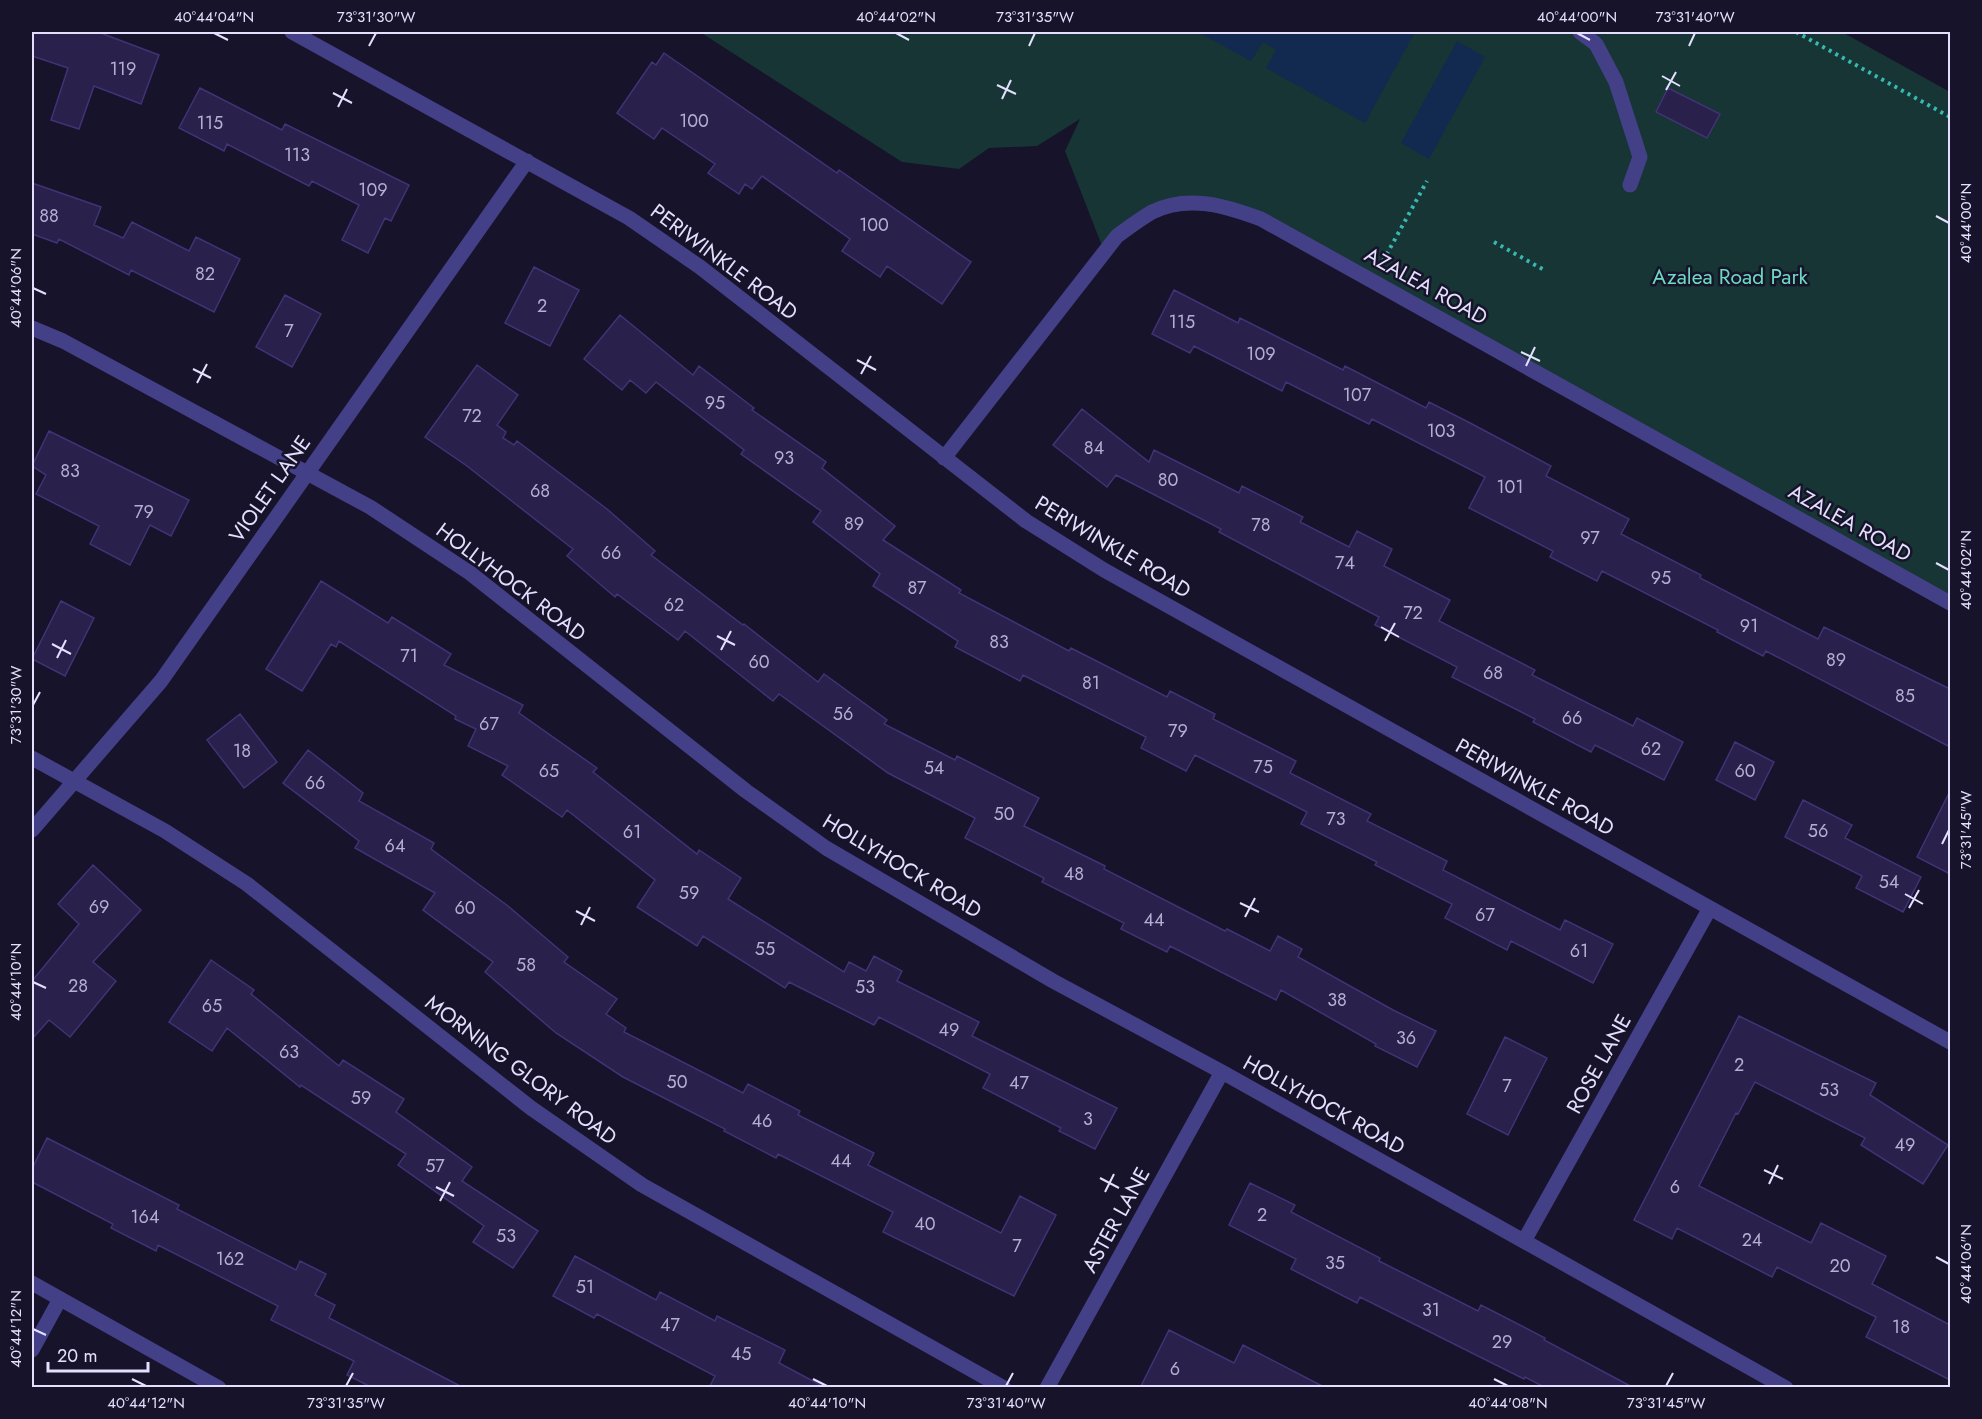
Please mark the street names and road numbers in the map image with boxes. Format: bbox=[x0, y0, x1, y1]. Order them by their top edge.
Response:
street label: PERIWINKLE ROAD bbox=[644, 197, 804, 327]
street label: AZALEA ROAD bbox=[1359, 240, 1493, 332]
street label: VIOLET LANE bbox=[222, 429, 318, 549]
street label: AZALEA ROAD bbox=[1783, 477, 1917, 569]
street label: PERIWINKLE ROAD bbox=[1029, 489, 1197, 605]
street label: HOLLYHOCK ROAD bbox=[430, 516, 592, 648]
street label: PERIWINKLE ROAD bbox=[1450, 731, 1620, 843]
street label: HOLLYHOCK ROAD bbox=[817, 807, 987, 925]
street label: MORNING GLORY ROAD bbox=[419, 988, 623, 1152]
street label: ROSE LANE bbox=[1559, 1009, 1639, 1119]
street label: HOLLYHOCK ROAD bbox=[1238, 1048, 1410, 1162]
street label: ASTER LANE bbox=[1075, 1162, 1157, 1278]

